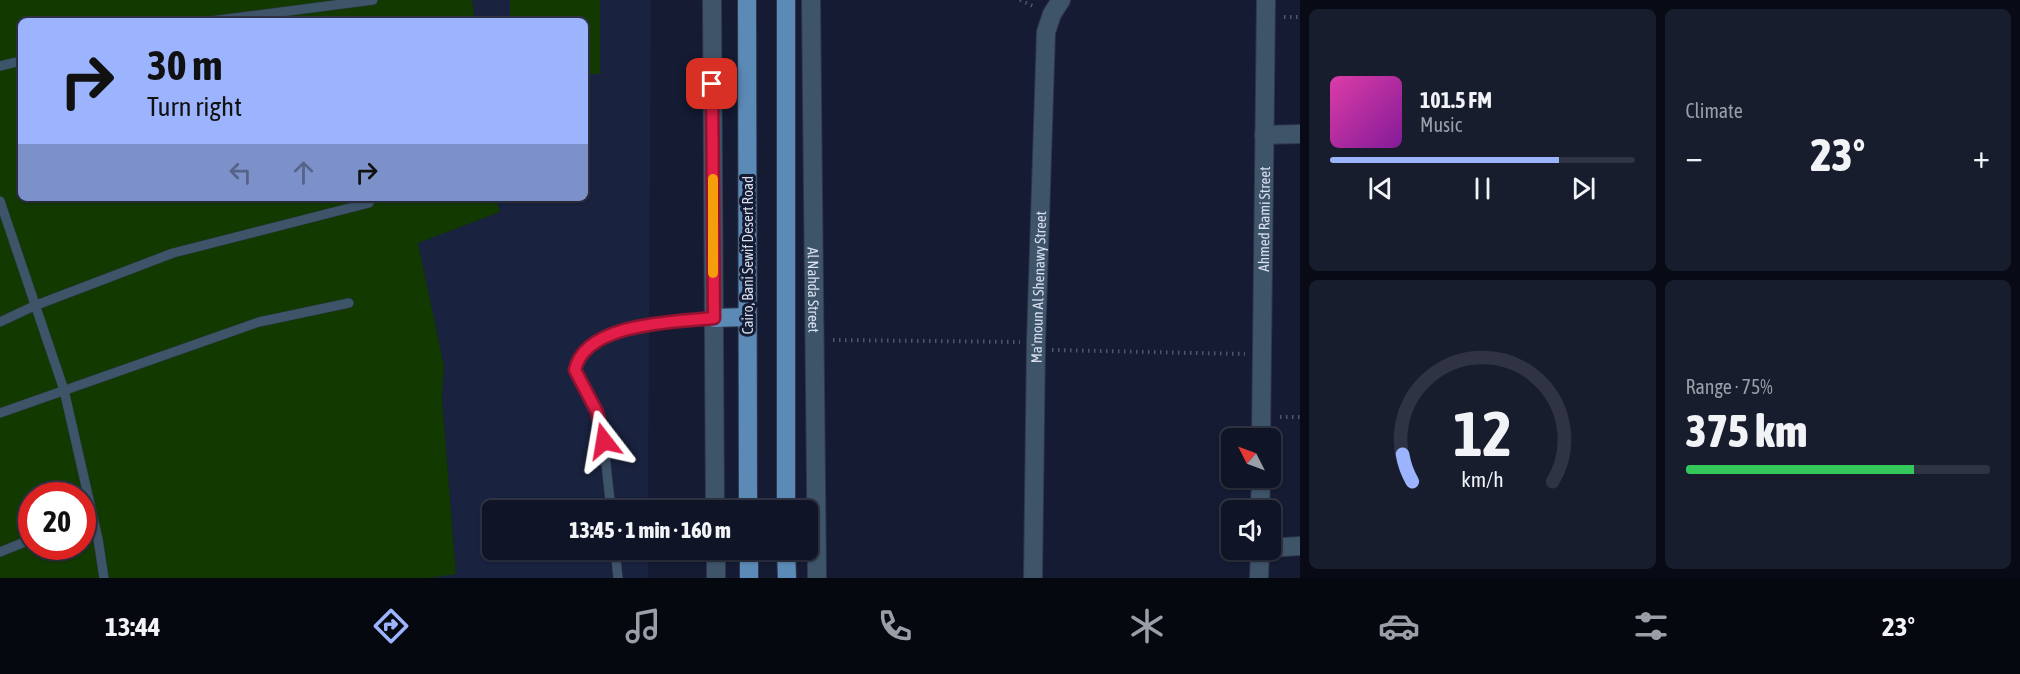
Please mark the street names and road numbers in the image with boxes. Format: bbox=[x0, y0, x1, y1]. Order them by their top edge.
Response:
street label: Ahmed Rami Street bbox=[1254, 166, 1273, 272]
street label: Cairo, Bani Sewif Desert Road bbox=[739, 176, 756, 334]
street label: Ma'moun Al Shenawy Street bbox=[1027, 211, 1049, 363]
street label: Al Nahda Street bbox=[805, 247, 823, 333]

